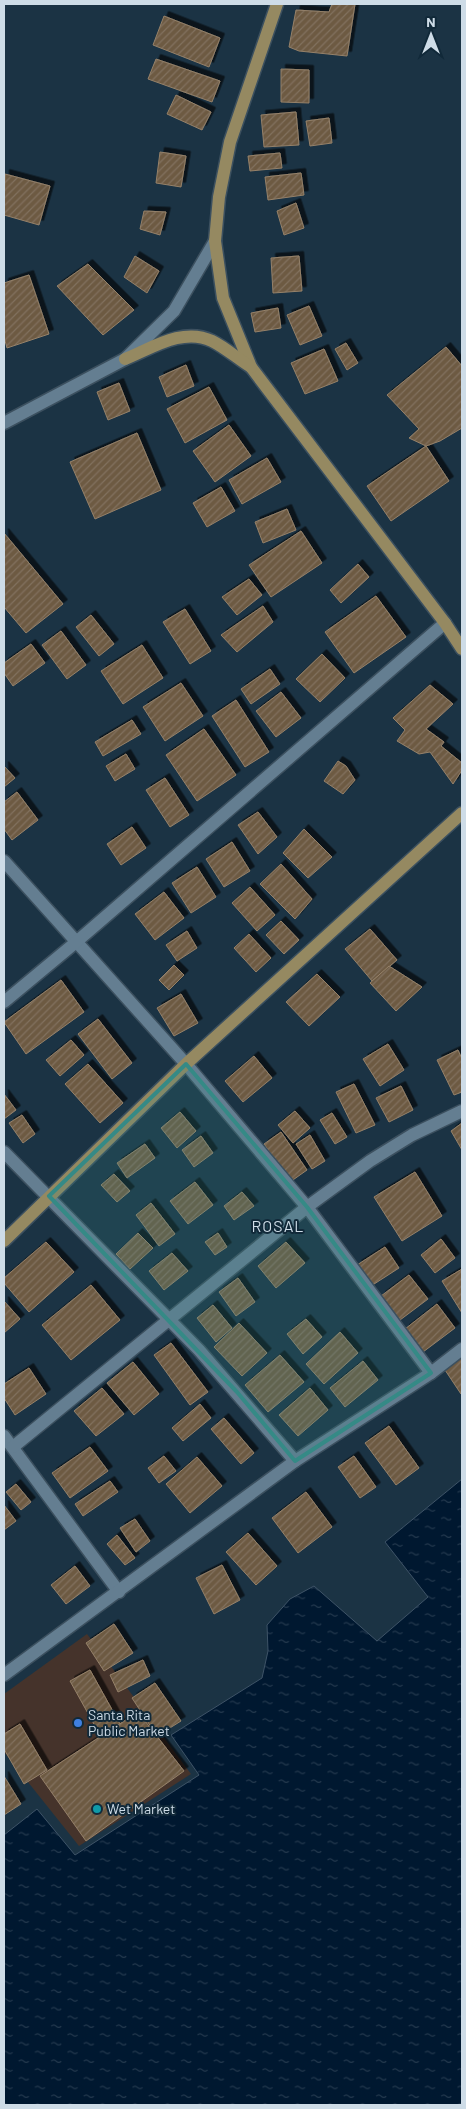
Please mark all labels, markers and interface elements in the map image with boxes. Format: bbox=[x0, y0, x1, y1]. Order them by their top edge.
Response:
north arrow bbox=[406, 10, 456, 60]
text: N bbox=[426, 13, 436, 30]
district label: ROSAL bbox=[252, 1216, 304, 1235]
place label: Santa Rita Public Market bbox=[88, 1706, 170, 1739]
marker: Santa Rita Public Market bbox=[72, 1717, 84, 1729]
place label: Wet Market bbox=[107, 1800, 175, 1817]
marker: Wet Market bbox=[91, 1803, 103, 1815]

